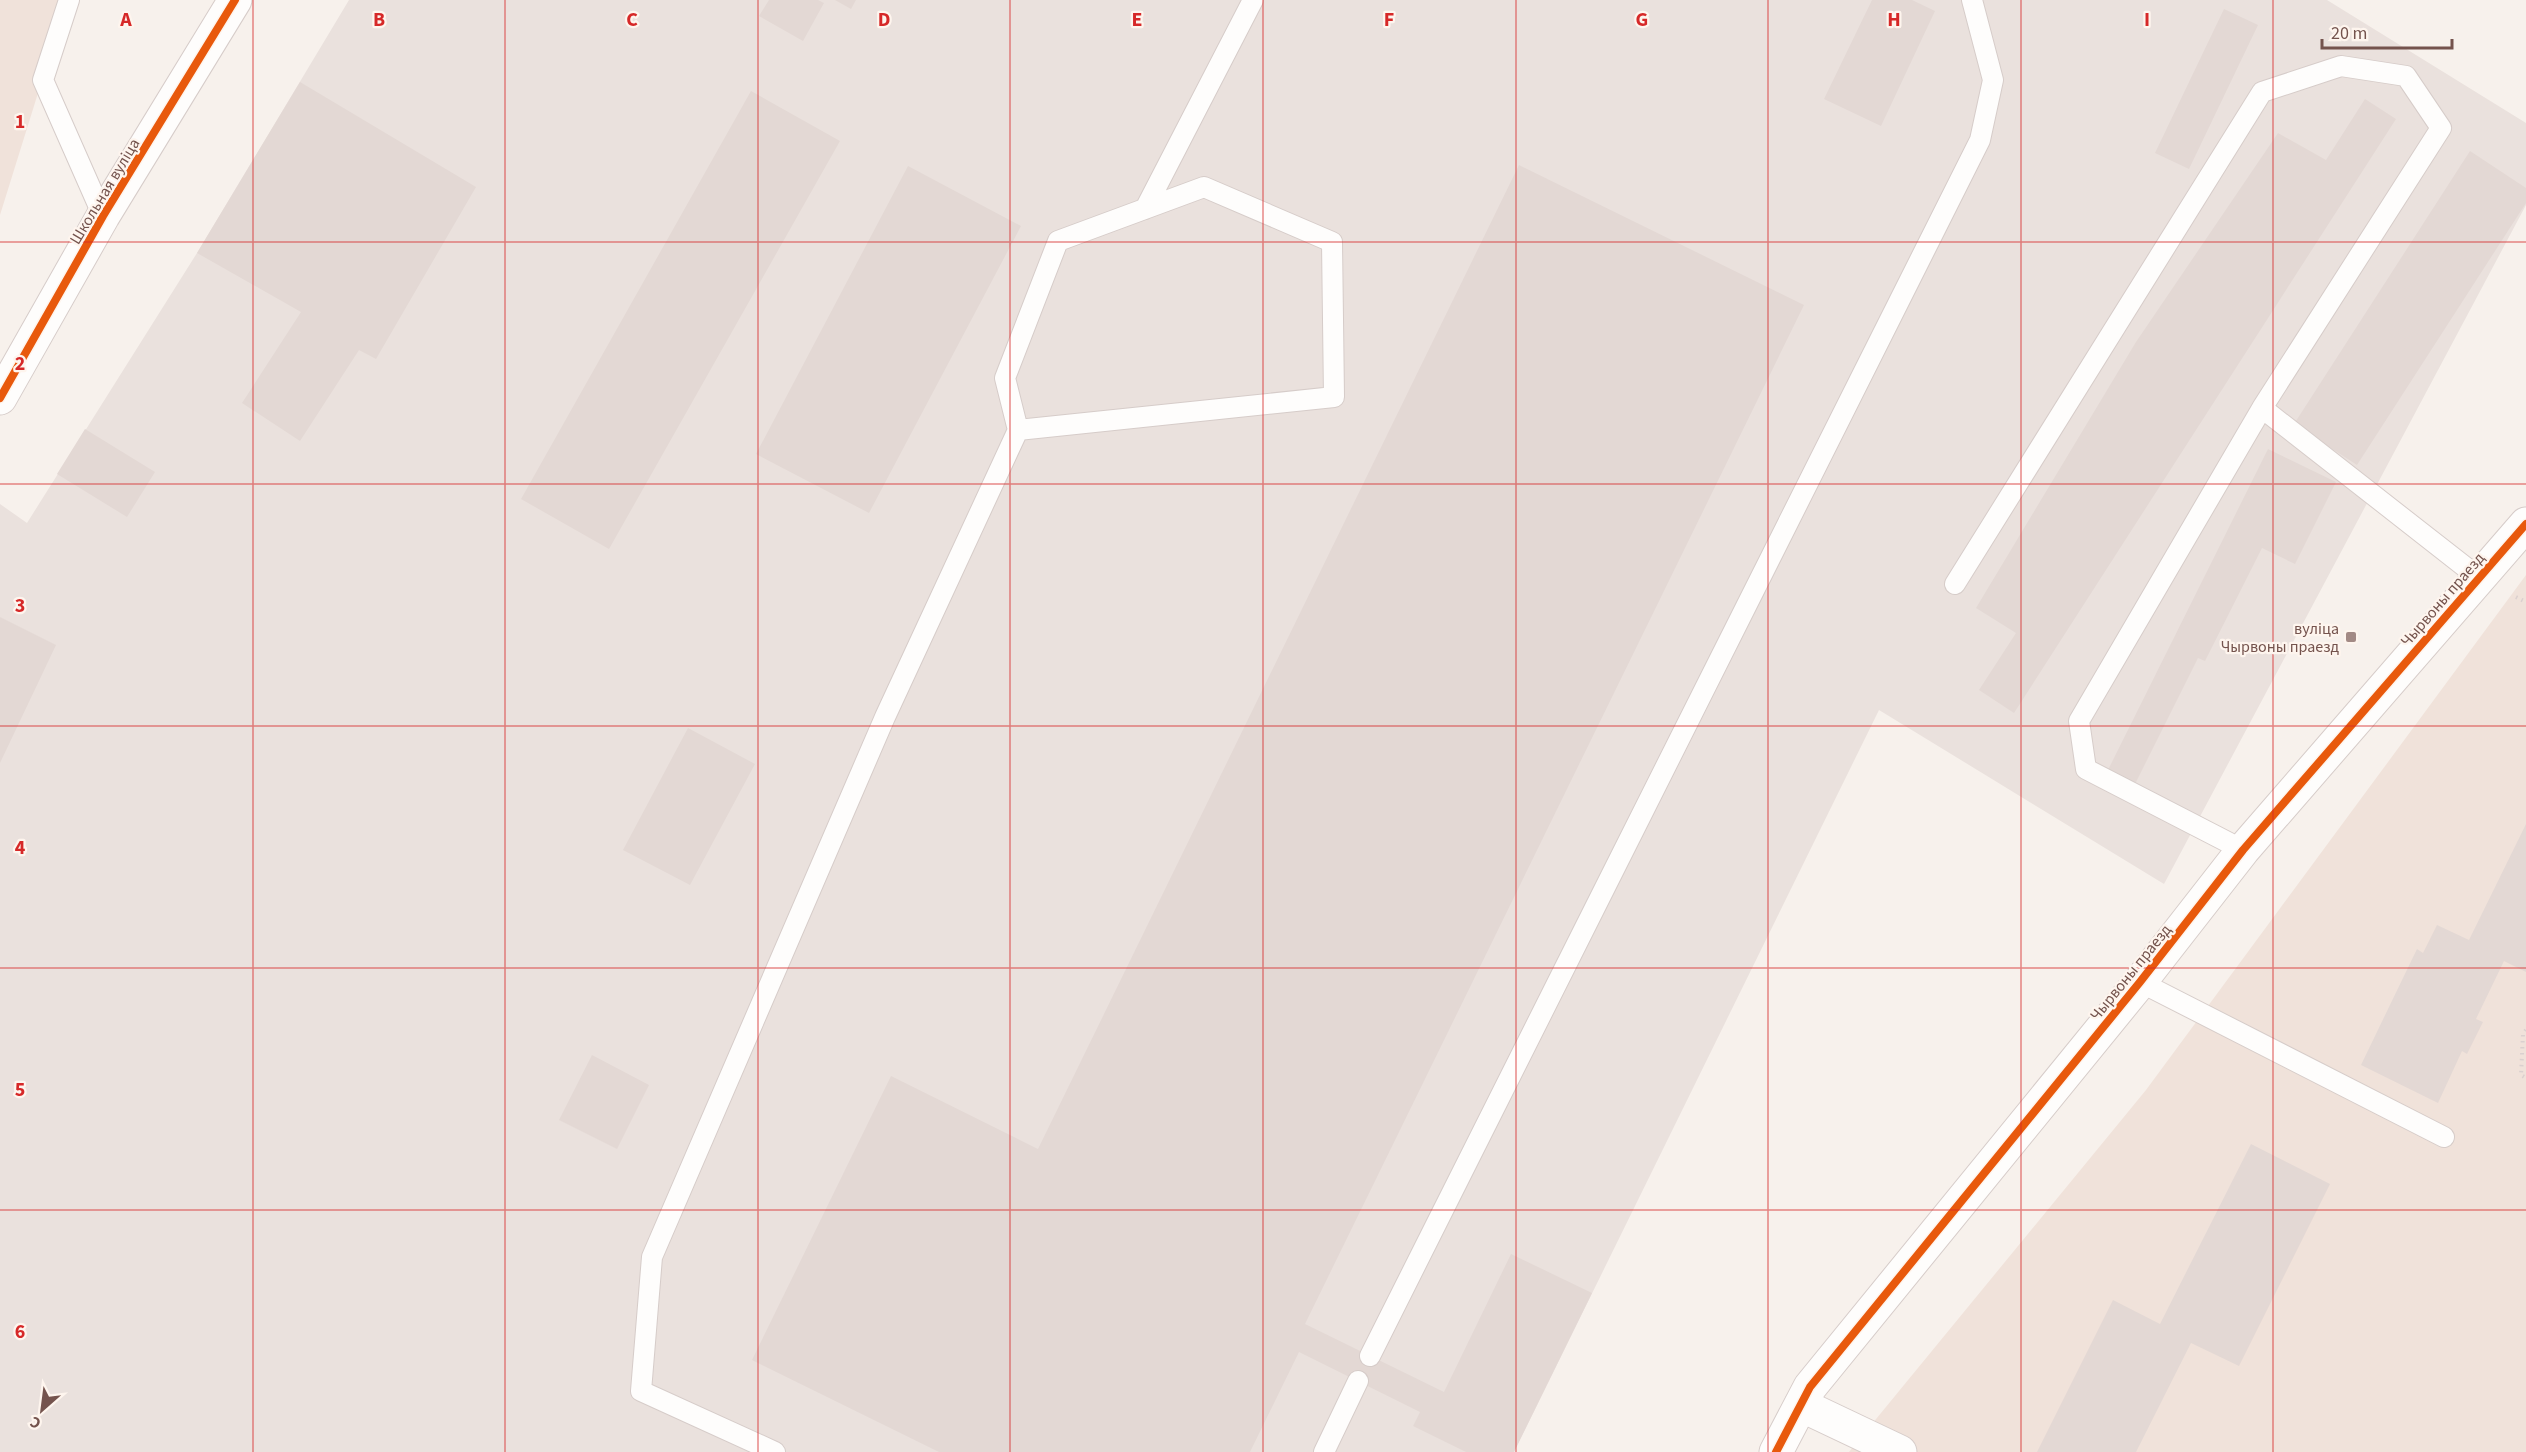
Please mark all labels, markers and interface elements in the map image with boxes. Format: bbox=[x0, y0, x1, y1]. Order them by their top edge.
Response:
text: A bbox=[119, 6, 132, 34]
text: B bbox=[373, 6, 385, 34]
text: C bbox=[626, 6, 638, 34]
text: D bbox=[878, 6, 890, 34]
text: E bbox=[1132, 6, 1142, 34]
text: F bbox=[1384, 6, 1394, 34]
text: G bbox=[1636, 6, 1648, 34]
text: H bbox=[1887, 6, 1901, 34]
text: I bbox=[2144, 6, 2150, 34]
scale bar bbox=[2322, 12, 2452, 50]
text: 20 m bbox=[2331, 21, 2367, 46]
text: 1 bbox=[15, 108, 25, 136]
street label: Школьная вуліца bbox=[64, 134, 145, 249]
text: 2 bbox=[15, 350, 25, 378]
street label: Чырвоны праезд bbox=[2396, 547, 2490, 652]
text: 3 bbox=[15, 592, 25, 620]
place label: вуліца Чырвоны праезд bbox=[2221, 618, 2339, 658]
marker: вуліца Чырвоны праезд bbox=[2344, 630, 2358, 644]
text: 4 bbox=[15, 834, 26, 862]
street label: Чырвоны праезд bbox=[2085, 919, 2177, 1026]
text: 5 bbox=[15, 1076, 25, 1104]
text: 6 bbox=[15, 1318, 25, 1346]
north arrow bbox=[12, 1380, 72, 1440]
text: С bbox=[26, 1410, 45, 1434]

